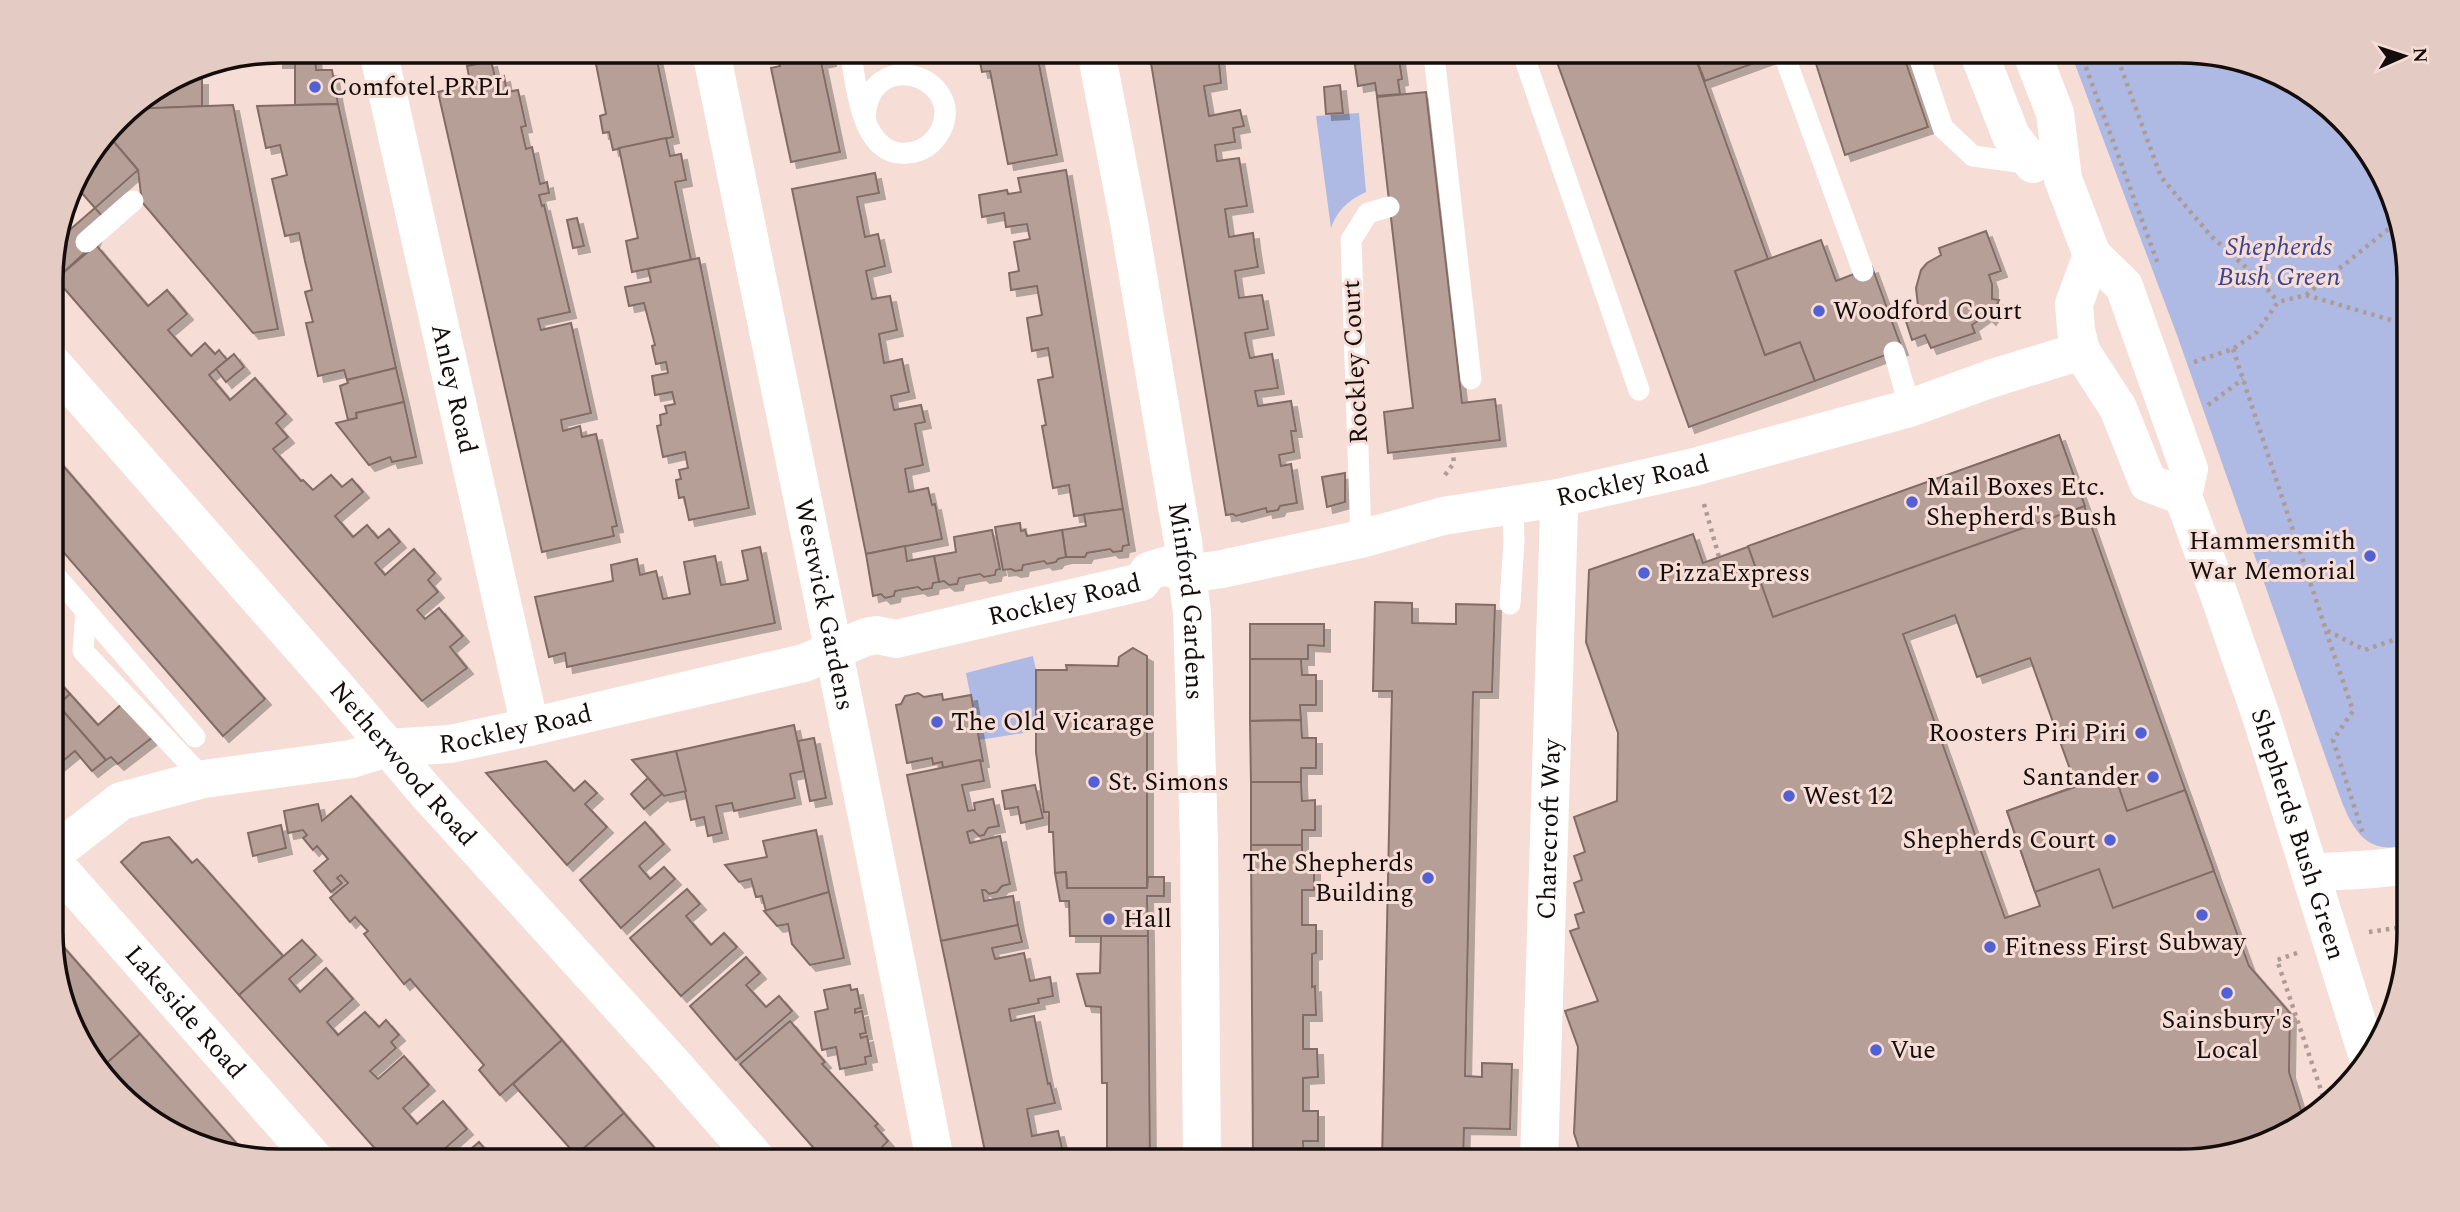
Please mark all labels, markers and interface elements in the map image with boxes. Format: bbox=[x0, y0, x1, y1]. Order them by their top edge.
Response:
north arrow bbox=[2369, 21, 2439, 91]
text: N bbox=[2405, 47, 2434, 64]
place label: Comfotel PRPL bbox=[329, 67, 510, 107]
marker: Comfotel PRPL bbox=[307, 79, 323, 95]
park label: Shepherds Bush Green bbox=[2218, 227, 2341, 297]
street label: Rockley Court bbox=[1331, 279, 1379, 445]
place label: Woodford Court bbox=[1833, 291, 2022, 331]
marker: Woodford Court bbox=[1811, 303, 1827, 319]
street label: Anley Road bbox=[420, 320, 488, 458]
street label: Rockley Road bbox=[1552, 444, 1714, 518]
place label: Mail Boxes Etc. Shepherd's Bush bbox=[1926, 467, 2117, 537]
marker: Mail Boxes Etc. Shepherd's Bush bbox=[1904, 494, 1920, 510]
street label: Westwick Gardens bbox=[783, 495, 865, 714]
street label: Minford Gardens bbox=[1157, 499, 1215, 701]
place label: Hammersmith War Memorial bbox=[2189, 521, 2356, 591]
marker: Hammersmith War Memorial bbox=[2362, 548, 2378, 564]
place label: PizzaExpress bbox=[1658, 553, 1810, 593]
street label: Rockley Road bbox=[984, 563, 1145, 637]
marker: PizzaExpress bbox=[1636, 565, 1652, 581]
street label: Netherwood Road bbox=[319, 672, 486, 855]
street label: Rockley Road bbox=[438, 693, 596, 765]
place label: The Old Vicarage bbox=[951, 702, 1155, 742]
street label: Shepherds Bush Green bbox=[2240, 703, 2356, 965]
place label: Roosters Piri Piri bbox=[1928, 713, 2127, 753]
marker: The Old Vicarage bbox=[929, 714, 945, 730]
marker: Roosters Piri Piri bbox=[2133, 725, 2149, 741]
street label: Charecroft Way bbox=[1526, 737, 1572, 920]
place label: Santander bbox=[2022, 757, 2139, 797]
place label: St. Simons bbox=[1108, 762, 1229, 802]
marker: Santander bbox=[2145, 769, 2161, 785]
marker: St. Simons bbox=[1086, 774, 1102, 790]
place label: West 12 bbox=[1803, 776, 1893, 816]
marker: West 12 bbox=[1781, 788, 1797, 804]
place label: Shepherds Court bbox=[1902, 820, 2096, 860]
marker: Shepherds Court bbox=[2102, 832, 2118, 848]
place label: The Shepherds Building bbox=[1242, 843, 1414, 913]
marker: The Shepherds Building bbox=[1420, 870, 1436, 886]
place label: Hall bbox=[1123, 899, 1172, 939]
marker: Subway bbox=[2194, 907, 2210, 923]
marker: Hall bbox=[1101, 911, 1117, 927]
place label: Subway bbox=[2158, 922, 2247, 962]
place label: Fitness First bbox=[2004, 927, 2148, 967]
street label: Lakeside Road bbox=[115, 936, 255, 1088]
marker: Fitness First bbox=[1982, 939, 1998, 955]
marker: Sainsbury's Local bbox=[2219, 985, 2235, 1001]
place label: Sainsbury's Local bbox=[2162, 1000, 2292, 1070]
place label: Vue bbox=[1890, 1030, 1936, 1070]
marker: Vue bbox=[1868, 1042, 1884, 1058]

